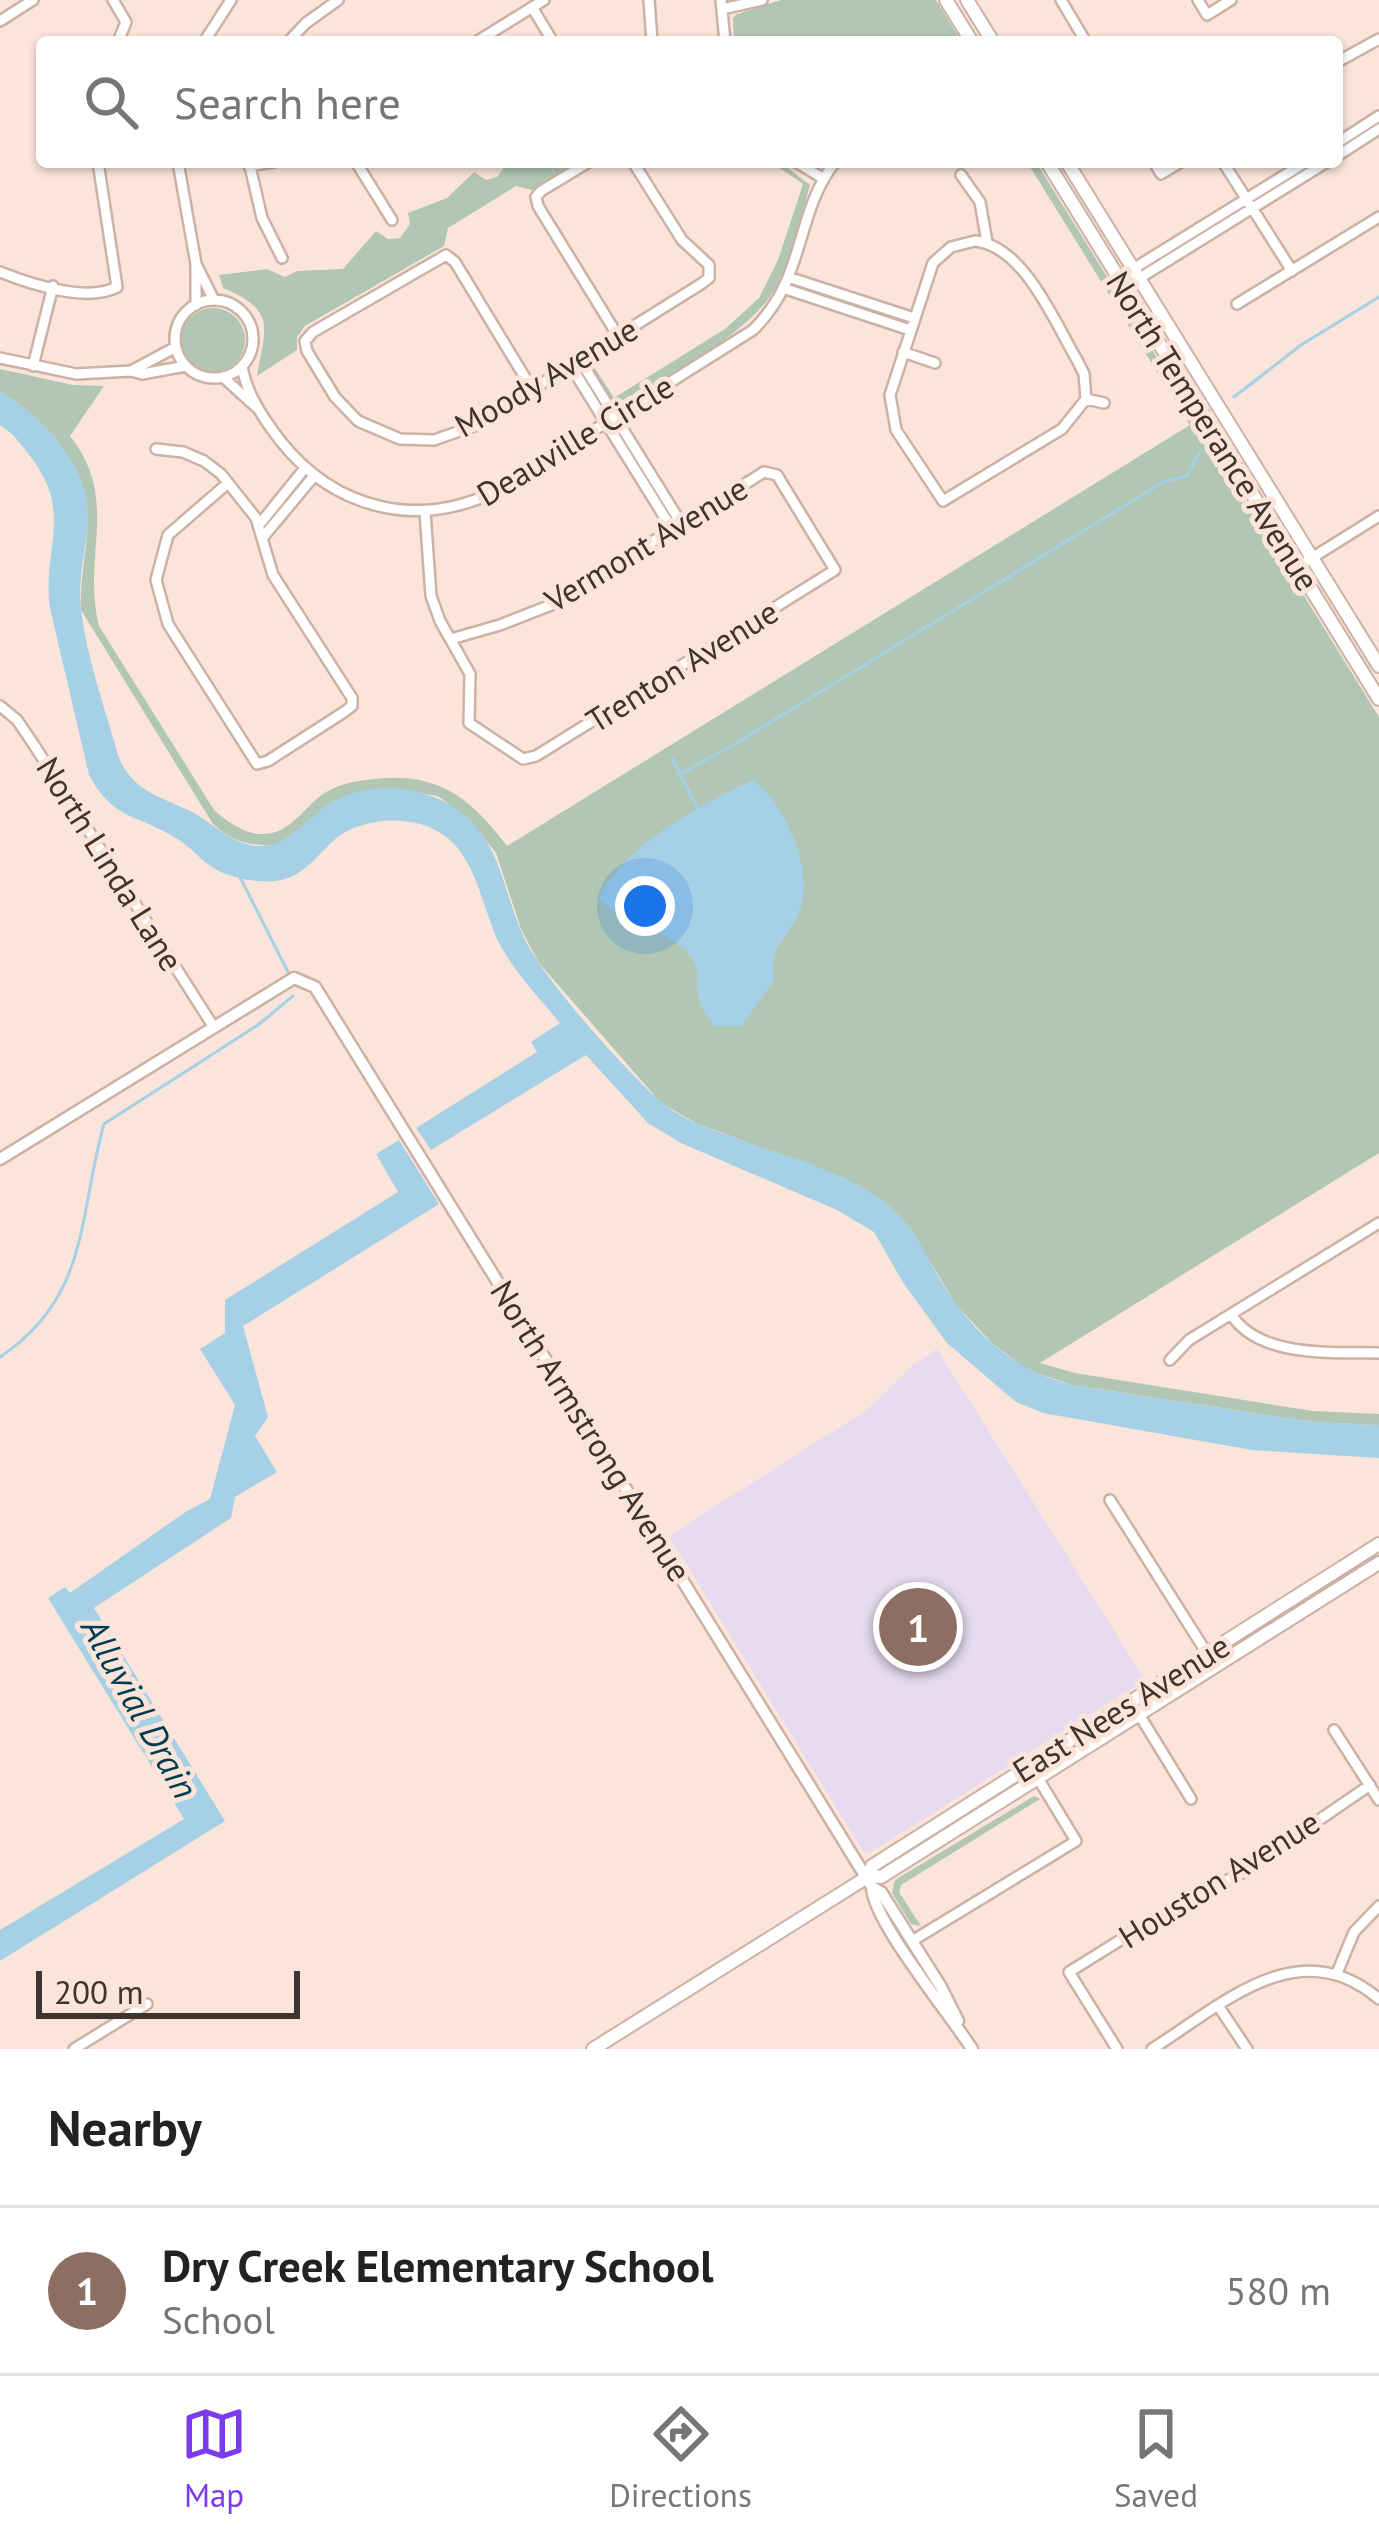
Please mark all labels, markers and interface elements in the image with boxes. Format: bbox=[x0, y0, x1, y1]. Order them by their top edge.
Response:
search box bbox=[36, 36, 1343, 168]
icon: search bbox=[78, 69, 144, 135]
text: Search here bbox=[174, 73, 401, 131]
street label: North Temperance Avenue bbox=[1097, 263, 1329, 598]
street label: Moody Avenue bbox=[447, 307, 645, 446]
street label: Deauville Circle bbox=[468, 364, 681, 515]
street label: Vermont Avenue bbox=[536, 466, 755, 622]
street label: Trenton Avenue bbox=[578, 590, 786, 742]
street label: North Linda Lane bbox=[27, 749, 193, 979]
your location bbox=[615, 876, 675, 936]
street label: North Armstrong Avenue bbox=[481, 1272, 702, 1589]
pin: 1 bbox=[879, 1582, 957, 1672]
water label: Alluvial Drain bbox=[70, 1607, 209, 1807]
street label: East Nees Avenue bbox=[1004, 1624, 1237, 1792]
street label: Houston Avenue bbox=[1110, 1800, 1327, 1957]
scale bar bbox=[36, 1965, 300, 2018]
text: 200 m bbox=[54, 1970, 144, 2013]
text: Nearby bbox=[48, 2094, 202, 2160]
text: Dry Creek Elementary School bbox=[162, 2236, 713, 2294]
text: 1 bbox=[76, 2265, 98, 2316]
text: 580 m bbox=[1225, 2265, 1331, 2316]
text: School bbox=[162, 2294, 275, 2345]
tab: Map bbox=[181, 2401, 247, 2516]
tab: Directions bbox=[609, 2401, 752, 2516]
tab: Saved bbox=[1114, 2401, 1198, 2516]

